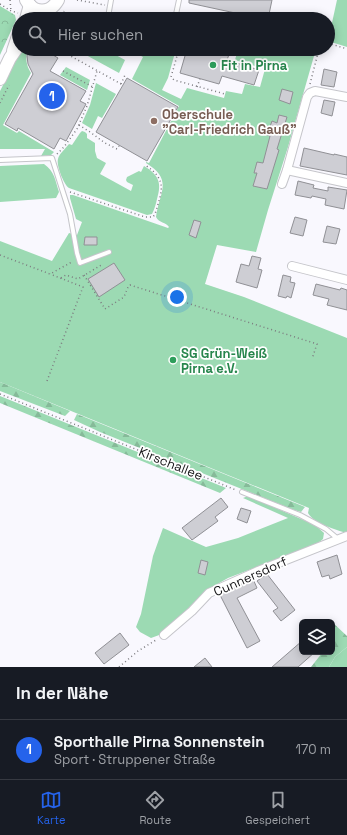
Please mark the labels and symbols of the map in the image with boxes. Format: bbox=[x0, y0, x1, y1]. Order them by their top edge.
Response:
place label: Fit in Pirna bbox=[221, 57, 288, 74]
marker: Fit in Pirna bbox=[208, 60, 218, 70]
pin: 1 bbox=[39, 81, 65, 111]
place label: Oberschule "Carl-Friedrich Gauß" bbox=[162, 106, 297, 138]
marker: Oberschule "Carl-Friedrich Gauß" bbox=[149, 116, 159, 126]
your location bbox=[167, 287, 187, 307]
place label: SG Grün-Weiß Pirna e.V. bbox=[181, 345, 268, 377]
marker: SG Grün-Weiß Pirna e.V. bbox=[168, 355, 178, 365]
street label: Kirschallee bbox=[136, 443, 205, 484]
street label: Cunnersdorf bbox=[211, 553, 290, 600]

